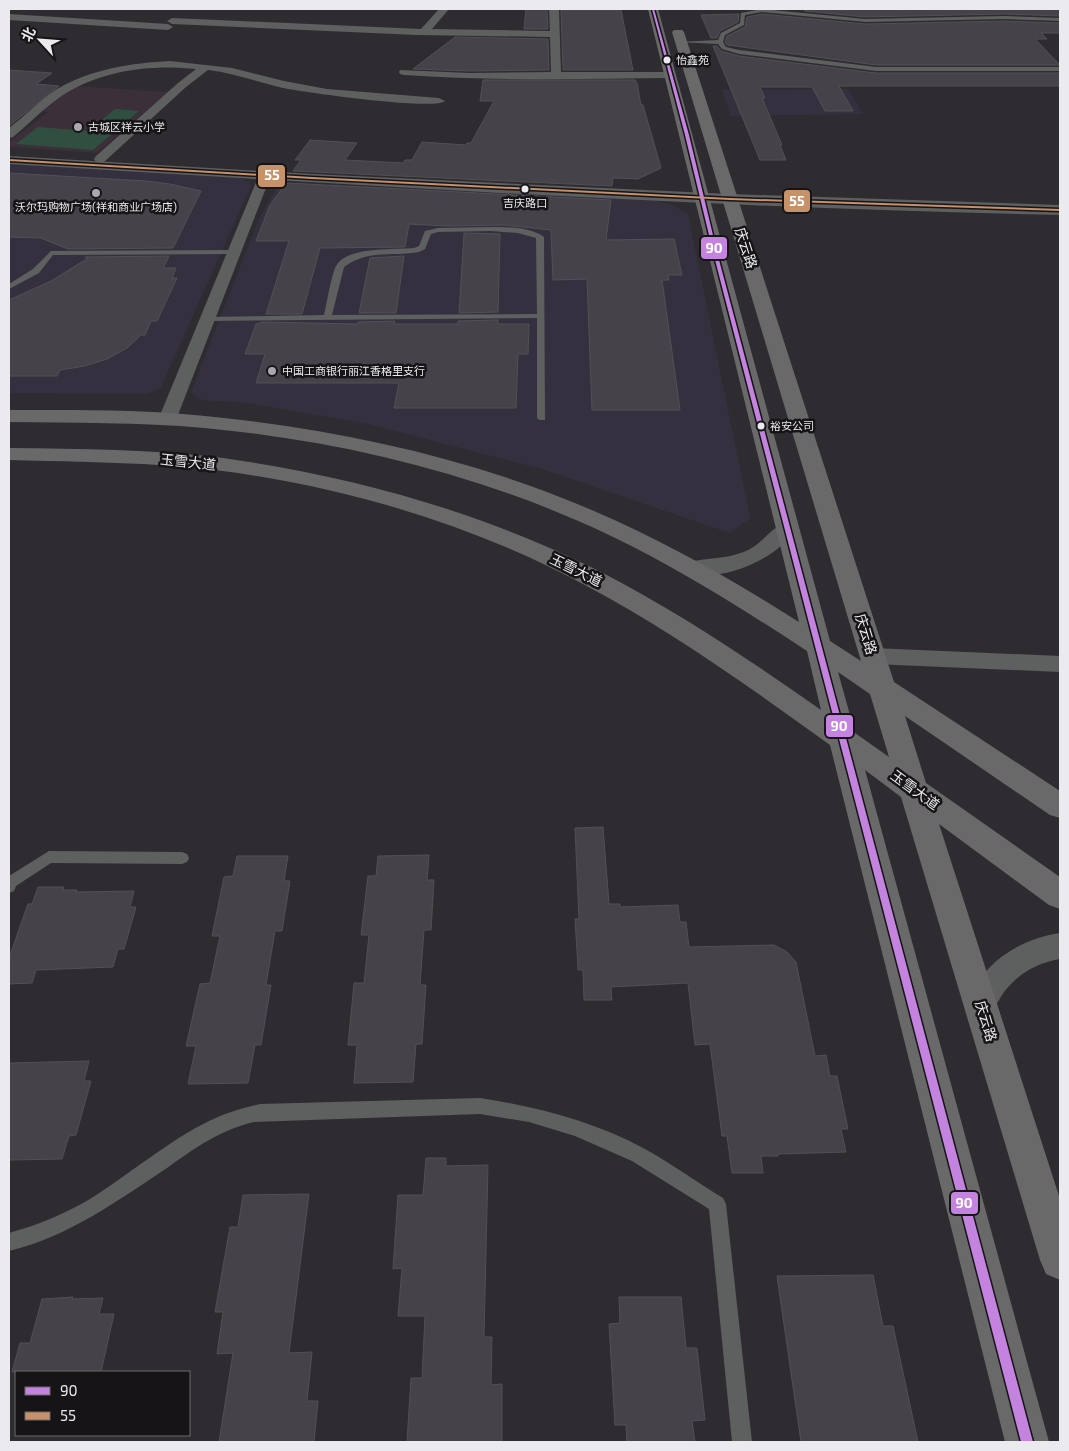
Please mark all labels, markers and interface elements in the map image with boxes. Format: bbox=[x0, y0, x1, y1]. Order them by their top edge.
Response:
north arrow bbox=[15, 15, 65, 65]
text: 北 bbox=[17, 24, 39, 44]
place label: 怡鑫苑 bbox=[676, 53, 709, 66]
marker: 怡鑫苑 bbox=[662, 55, 672, 65]
place label: 古城区祥云小学 bbox=[88, 120, 165, 133]
marker: 古城区祥云小学 bbox=[72, 121, 84, 133]
line badge: 55 bbox=[257, 164, 286, 188]
text: 55 bbox=[264, 166, 280, 183]
marker: 吉庆路口 bbox=[520, 184, 530, 194]
marker: 沃尔玛购物广场(祥和商业广场店) bbox=[90, 187, 102, 199]
line badge: 55 bbox=[783, 189, 811, 213]
text: 55 bbox=[789, 192, 805, 209]
place label: 吉庆路口 bbox=[503, 196, 547, 209]
place label: 沃尔玛购物广场(祥和商业广场店) bbox=[15, 200, 177, 213]
street label: 庆云路 bbox=[732, 225, 761, 270]
line badge: 90 bbox=[700, 236, 728, 260]
text: 90 bbox=[705, 239, 723, 256]
place label: 中国工商银行丽江香格里支行 bbox=[282, 364, 425, 377]
marker: 中国工商银行丽江香格里支行 bbox=[266, 365, 278, 377]
place label: 裕安公司 bbox=[770, 419, 814, 432]
marker: 裕安公司 bbox=[756, 421, 766, 431]
street label: 玉雪大道 bbox=[159, 450, 217, 473]
street label: 玉雪大道 bbox=[547, 550, 605, 589]
street label: 庆云路 bbox=[852, 611, 881, 656]
line badge: 90 bbox=[825, 714, 854, 738]
text: 90 bbox=[830, 717, 848, 734]
street label: 玉雪大道 bbox=[888, 766, 943, 813]
street label: 庆云路 bbox=[972, 998, 1001, 1043]
line badge: 90 bbox=[950, 1191, 979, 1215]
text: 90 bbox=[955, 1194, 973, 1211]
legend bbox=[15, 1371, 190, 1436]
text: 90 bbox=[60, 1381, 78, 1399]
text: 55 bbox=[60, 1406, 76, 1424]

